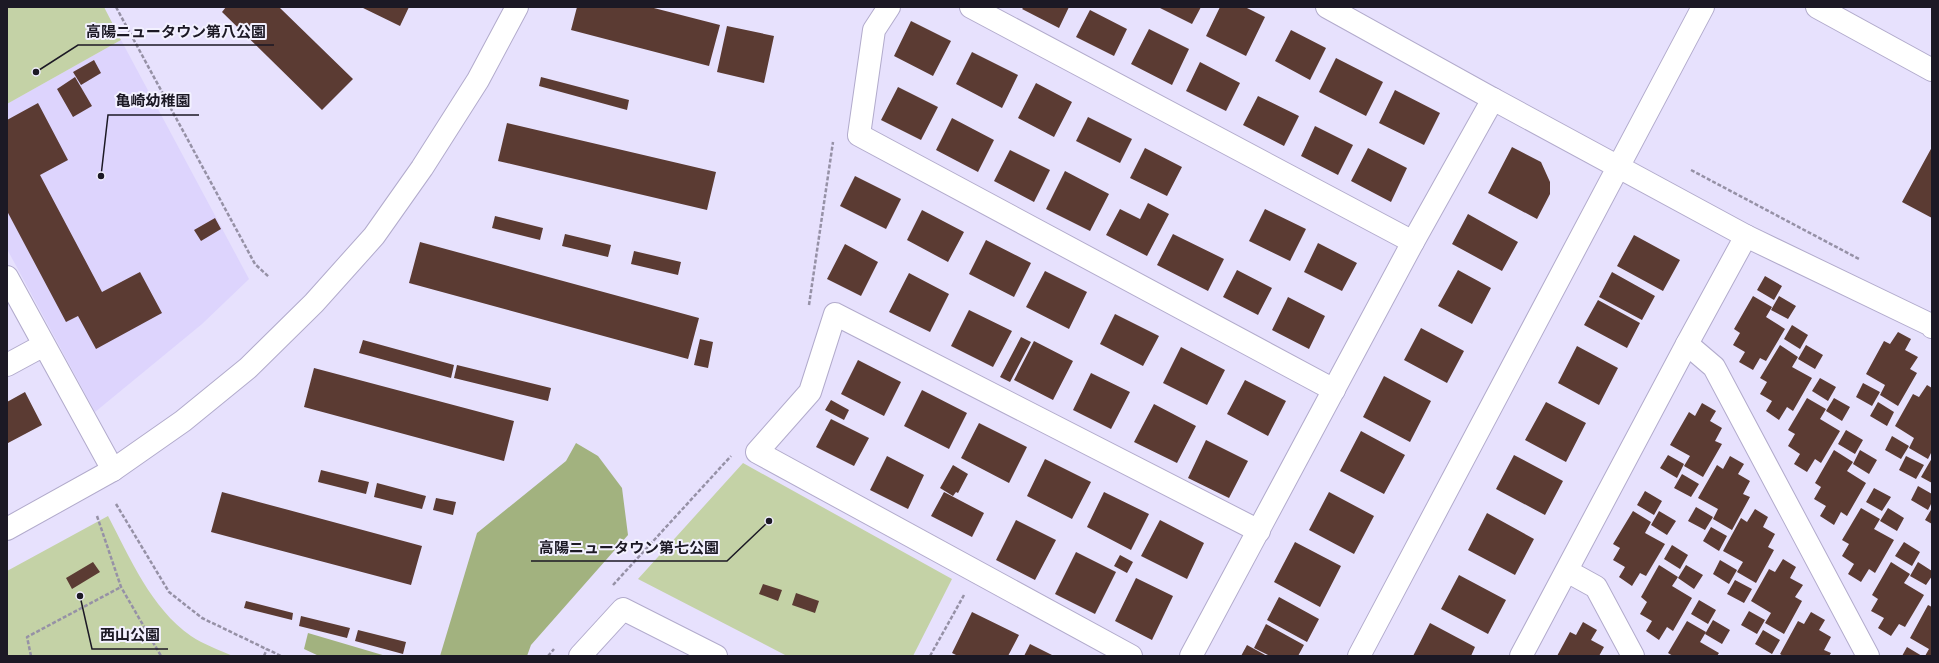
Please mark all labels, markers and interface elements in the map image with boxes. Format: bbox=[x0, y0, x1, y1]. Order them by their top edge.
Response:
callout: 高陽ニュータウン第八公園 bbox=[78, 18, 274, 45]
text: 高陽ニュータウン第八公園 bbox=[86, 22, 266, 41]
callout: 亀崎幼稚園 bbox=[108, 88, 199, 115]
text: 亀崎幼稚園 bbox=[115, 91, 191, 110]
callout: 高陽ニュータウン第七公園 bbox=[531, 534, 727, 561]
text: 高陽ニュータウン第七公園 bbox=[539, 538, 719, 557]
callout: 西山公園 bbox=[92, 622, 168, 649]
text: 西山公園 bbox=[100, 625, 160, 644]

